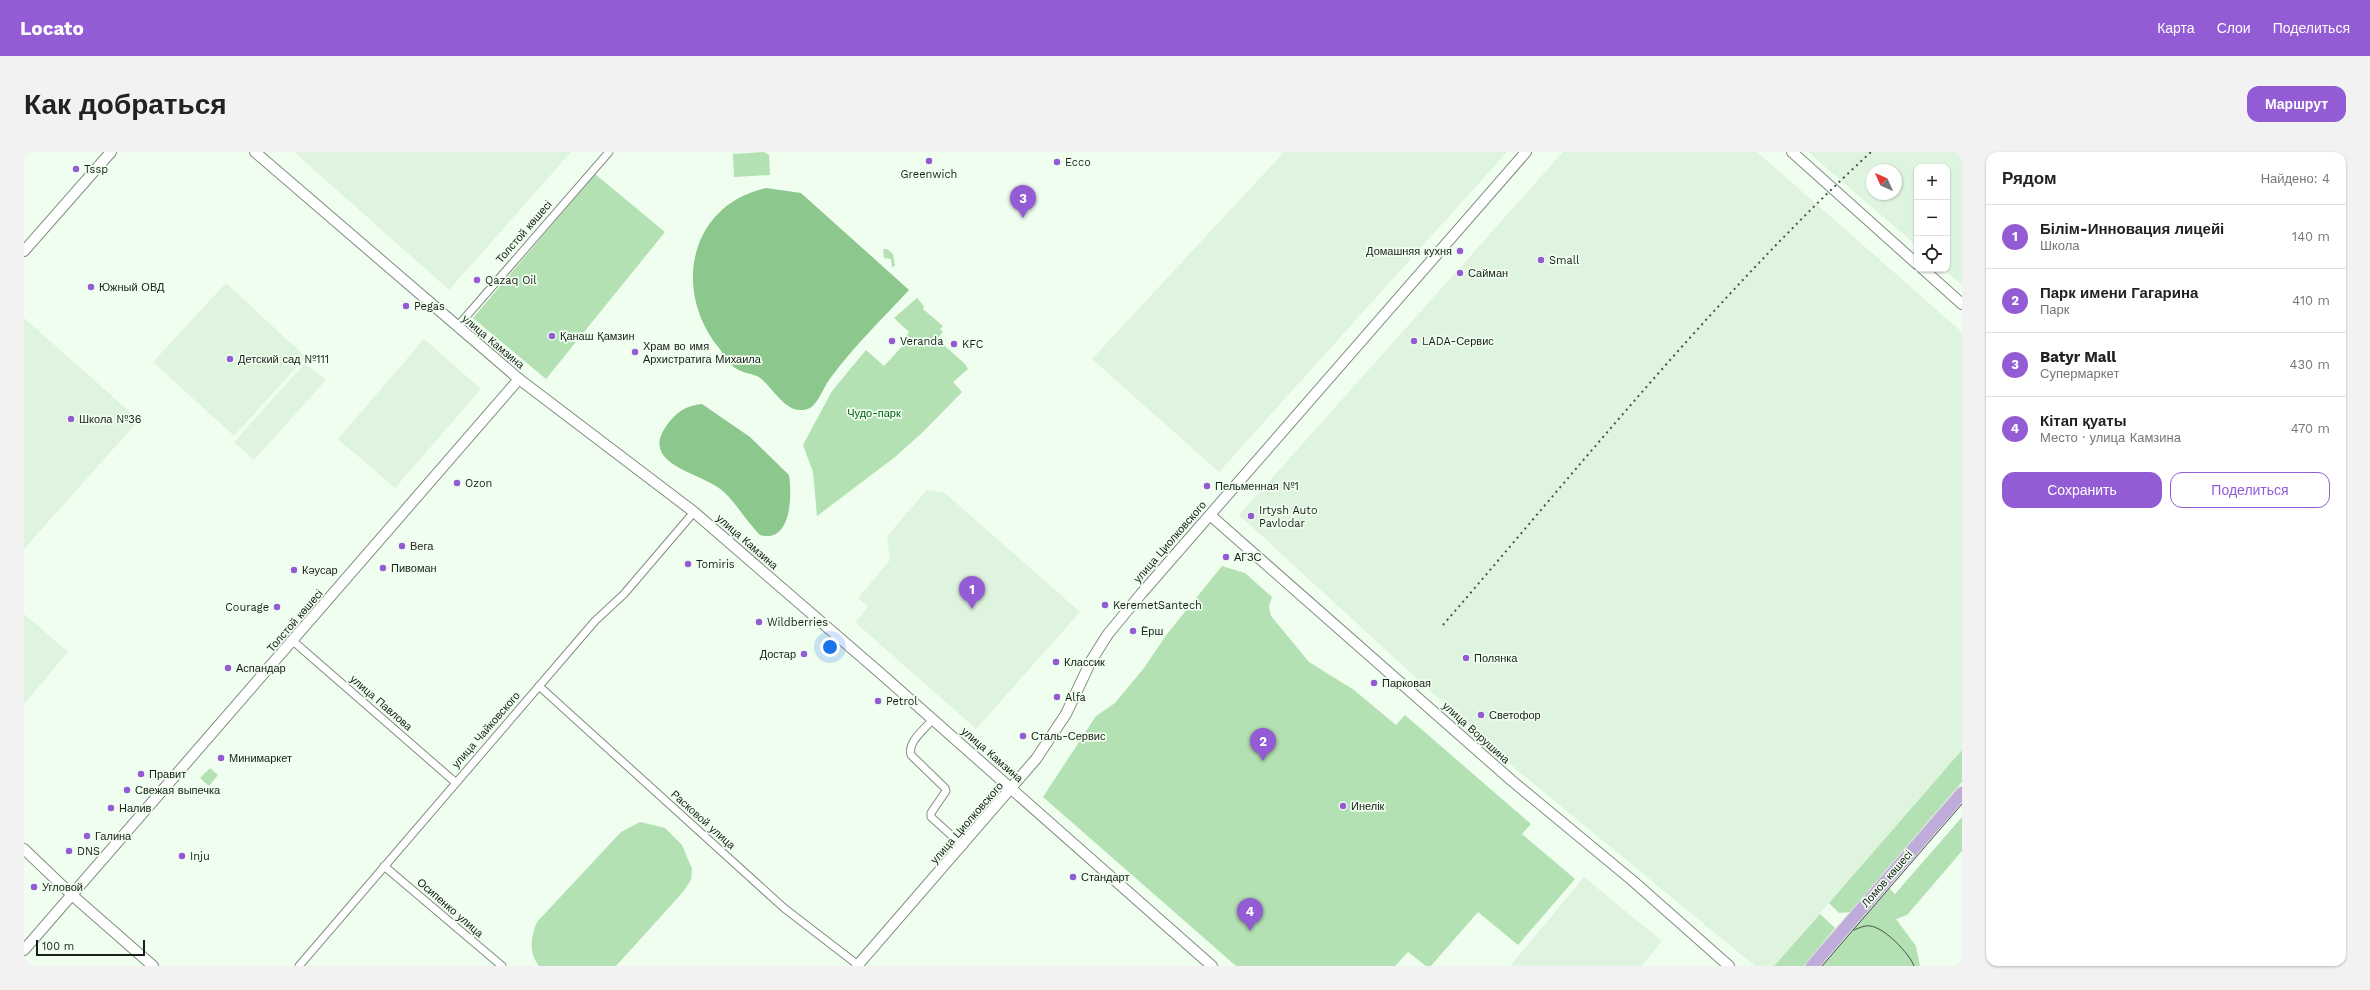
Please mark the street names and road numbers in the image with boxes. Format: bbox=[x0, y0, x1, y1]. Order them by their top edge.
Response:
street label: Толстой көшесі bbox=[493, 198, 555, 266]
street label: улица Камзина bbox=[459, 312, 527, 372]
street label: улица Циолковского bbox=[1131, 499, 1209, 585]
street label: улица Камзина bbox=[714, 512, 781, 573]
street label: Толстой көшесі bbox=[264, 587, 326, 655]
street label: улица Павлова bbox=[347, 672, 415, 734]
street label: улица Чайковского bbox=[449, 689, 523, 771]
street label: улица Ворушина bbox=[1440, 699, 1513, 767]
street label: улица Камзина bbox=[959, 725, 1026, 786]
street label: улица Циолковского bbox=[928, 780, 1006, 866]
street label: Расковой улица bbox=[668, 788, 738, 853]
street label: Ломов көшесі bbox=[1859, 848, 1915, 910]
street label: Осипенко улица bbox=[414, 876, 486, 941]

